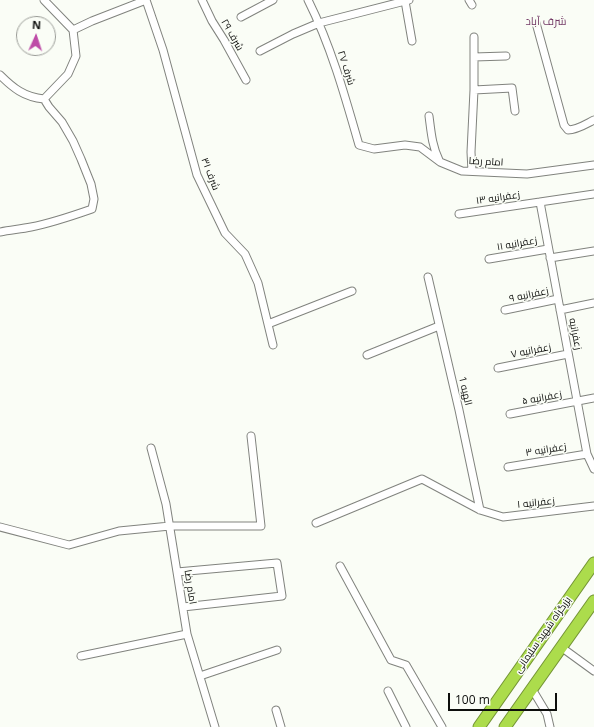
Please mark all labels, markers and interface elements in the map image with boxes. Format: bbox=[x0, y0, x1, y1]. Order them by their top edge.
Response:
district label: شرف آباد bbox=[526, 15, 566, 29]
north arrow bbox=[16, 16, 56, 56]
text: N bbox=[32, 17, 41, 32]
street label: شرف ۲۹ bbox=[218, 17, 246, 53]
street label: شرف ۲۷ bbox=[335, 49, 357, 87]
street label: امام رضا bbox=[468, 155, 504, 169]
street label: شرف ۳۱ bbox=[198, 156, 222, 192]
street label: زعفرانیه ۱۳ bbox=[475, 189, 521, 207]
street label: زعفرانیه ۱۱ bbox=[496, 235, 538, 253]
street label: زعفرانیه ۹ bbox=[508, 285, 550, 305]
street label: زعفرانیه bbox=[566, 317, 584, 351]
street label: زعفرانیه ۷ bbox=[510, 341, 552, 361]
street label: الهیه 1 bbox=[456, 375, 474, 407]
street label: زعفرانیه ۵ bbox=[521, 389, 563, 407]
street label: زعفرانیه ۳ bbox=[525, 441, 567, 459]
street label: زعفرانیه ۱ bbox=[517, 495, 555, 511]
street label: امام رضا bbox=[181, 569, 199, 605]
street label: بزرگراه شهید سلیمانی bbox=[512, 595, 574, 675]
scale bar bbox=[450, 685, 559, 711]
text: 100 m bbox=[455, 691, 490, 708]

